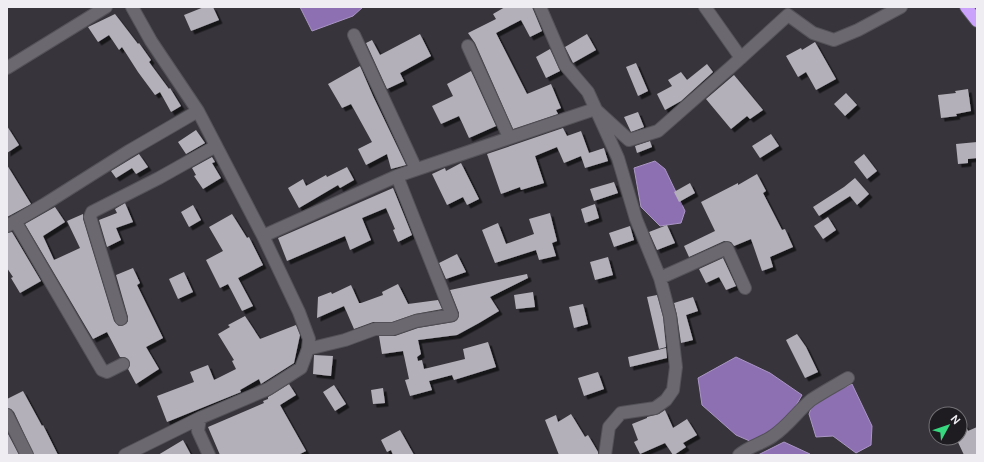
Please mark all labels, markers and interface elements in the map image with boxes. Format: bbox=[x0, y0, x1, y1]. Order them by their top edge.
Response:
north arrow bbox=[928, 406, 968, 446]
text: N bbox=[948, 412, 964, 427]

